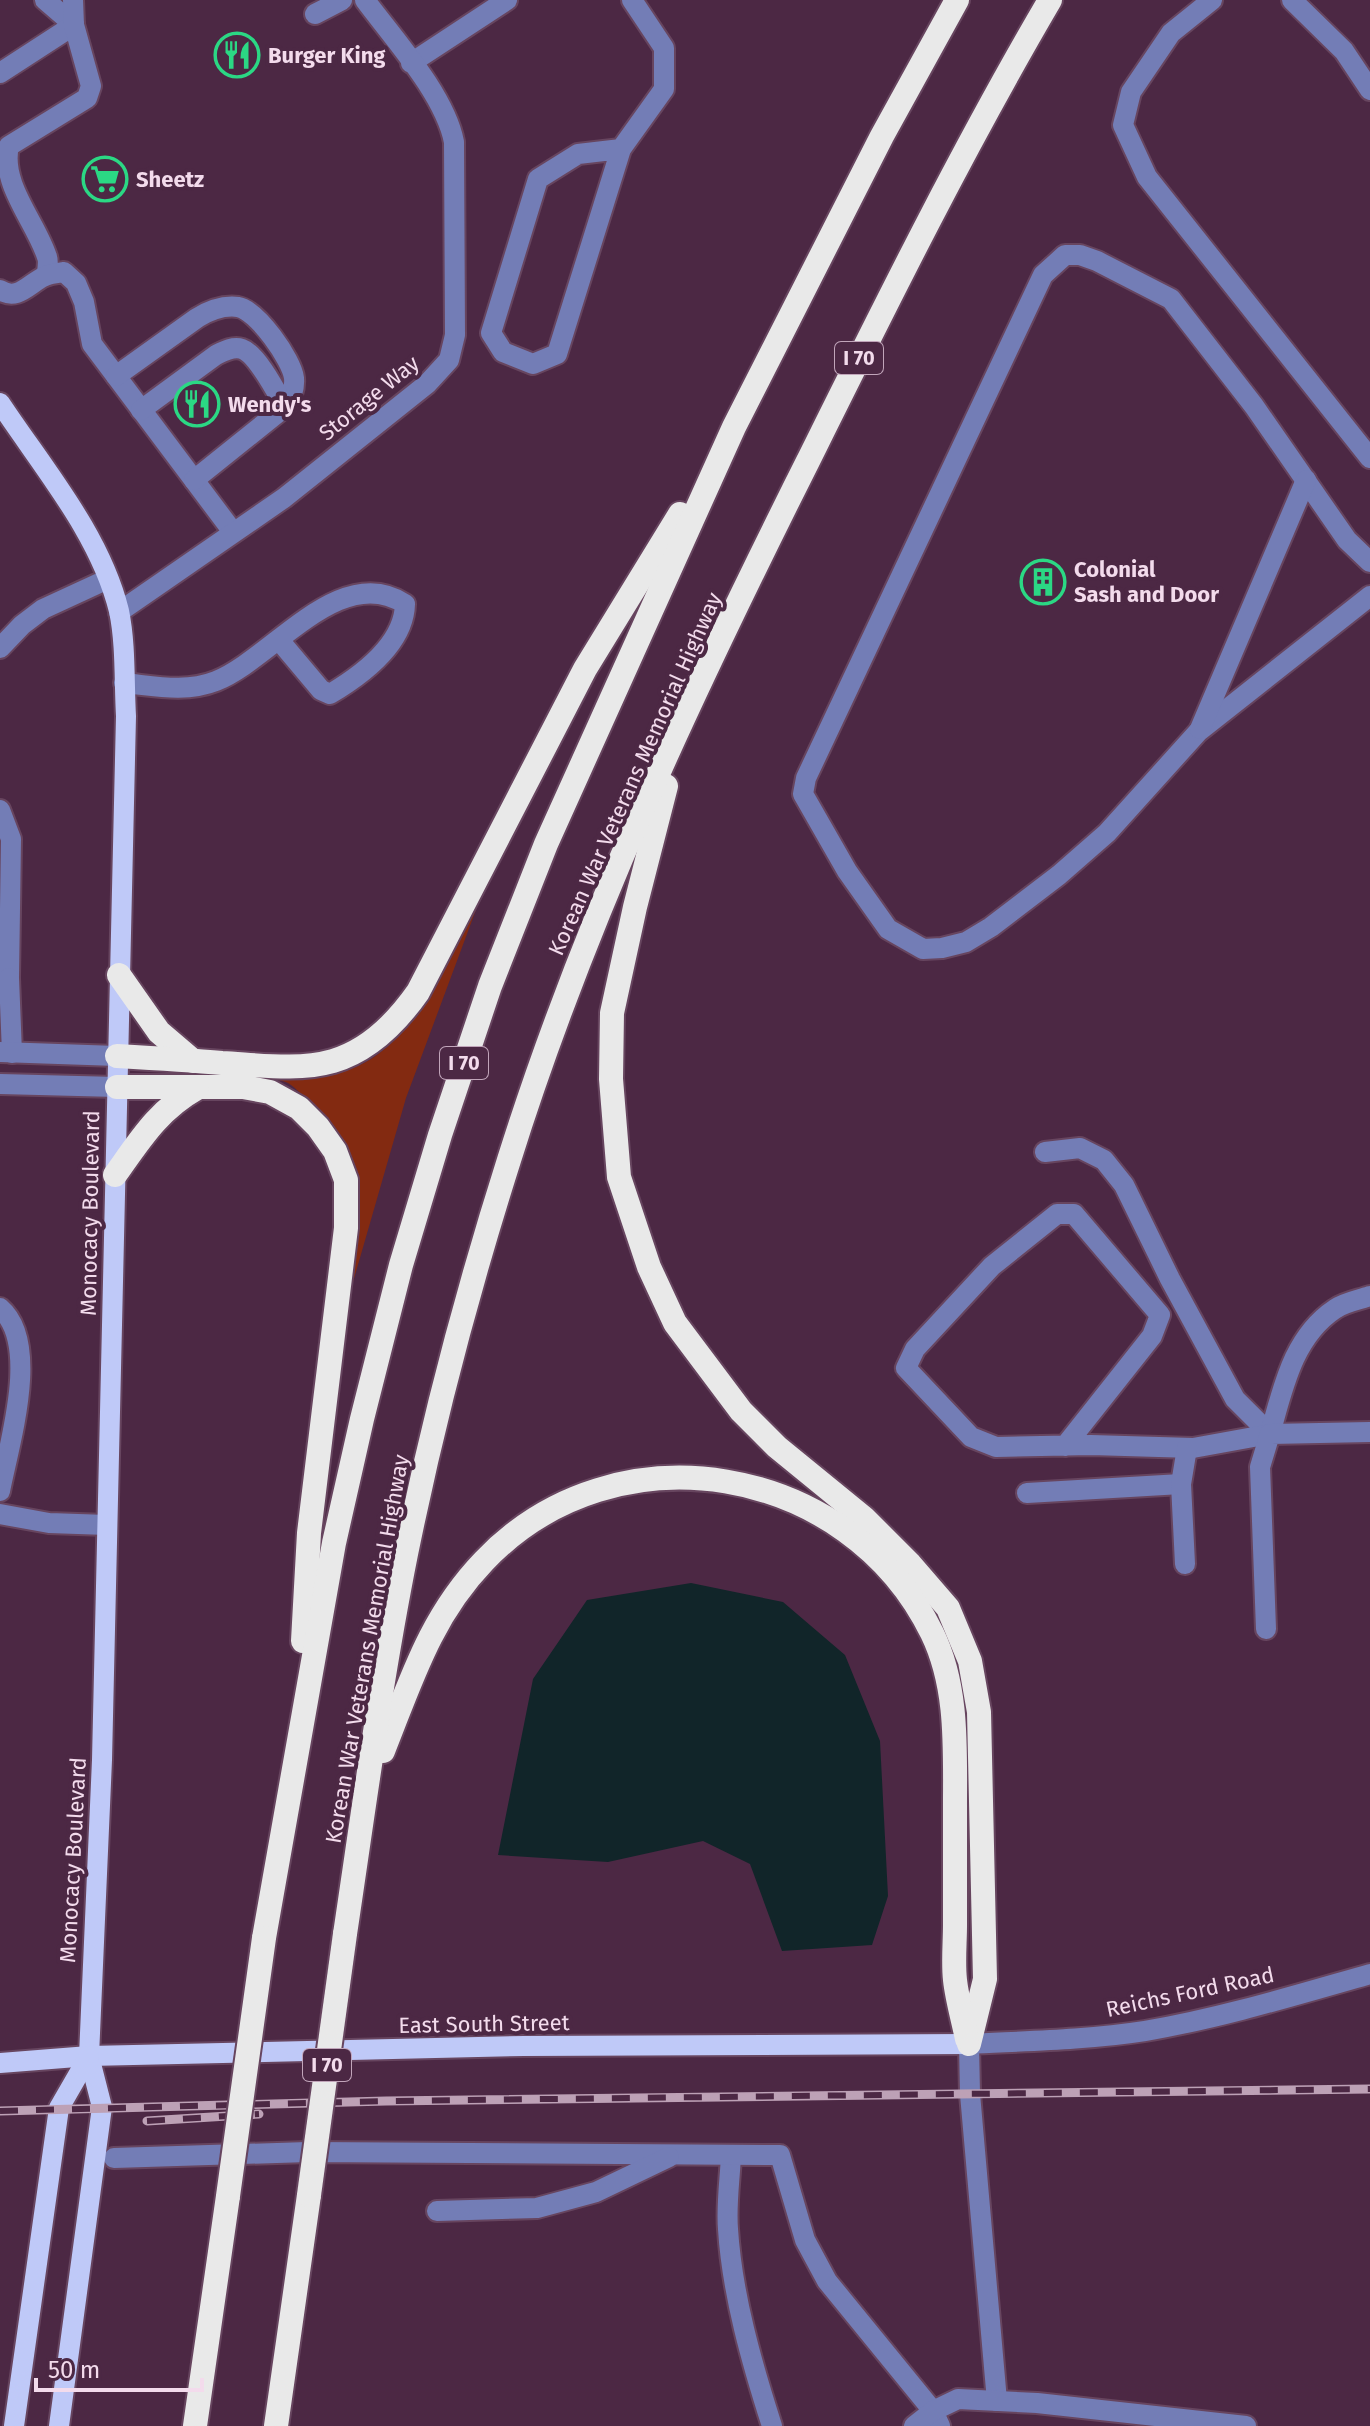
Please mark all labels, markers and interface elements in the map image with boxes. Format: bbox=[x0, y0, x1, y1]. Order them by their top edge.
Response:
restaurant icon: Burger King bbox=[213, 31, 261, 79]
place label: Burger King bbox=[268, 42, 386, 69]
supermarket icon: Sheetz bbox=[81, 155, 129, 203]
place label: Sheetz bbox=[136, 166, 204, 193]
road number: I 70 bbox=[835, 342, 883, 374]
street label: Storage Way bbox=[314, 349, 425, 447]
restaurant icon: Wendy's bbox=[173, 380, 221, 428]
place label: Wendy's bbox=[228, 391, 312, 418]
place label: Colonial Sash and Door bbox=[1074, 556, 1219, 608]
building icon: Colonial Sash and Door bbox=[1019, 558, 1067, 606]
street label: Korean War Veterans Memorial Highway bbox=[542, 588, 728, 960]
road number: I 70 bbox=[440, 1047, 488, 1079]
street label: Monocacy Boulevard bbox=[75, 1110, 105, 1316]
street label: Korean War Veterans Memorial Highway bbox=[319, 1452, 415, 1846]
street label: Monocacy Boulevard bbox=[54, 1757, 92, 1963]
street label: Reichs Ford Road bbox=[1104, 1961, 1276, 2023]
street label: East South Street bbox=[398, 2009, 570, 2039]
road number: I 70 bbox=[303, 2049, 351, 2081]
scale bar bbox=[36, 2342, 202, 2392]
text: 50 m bbox=[48, 2356, 100, 2384]

